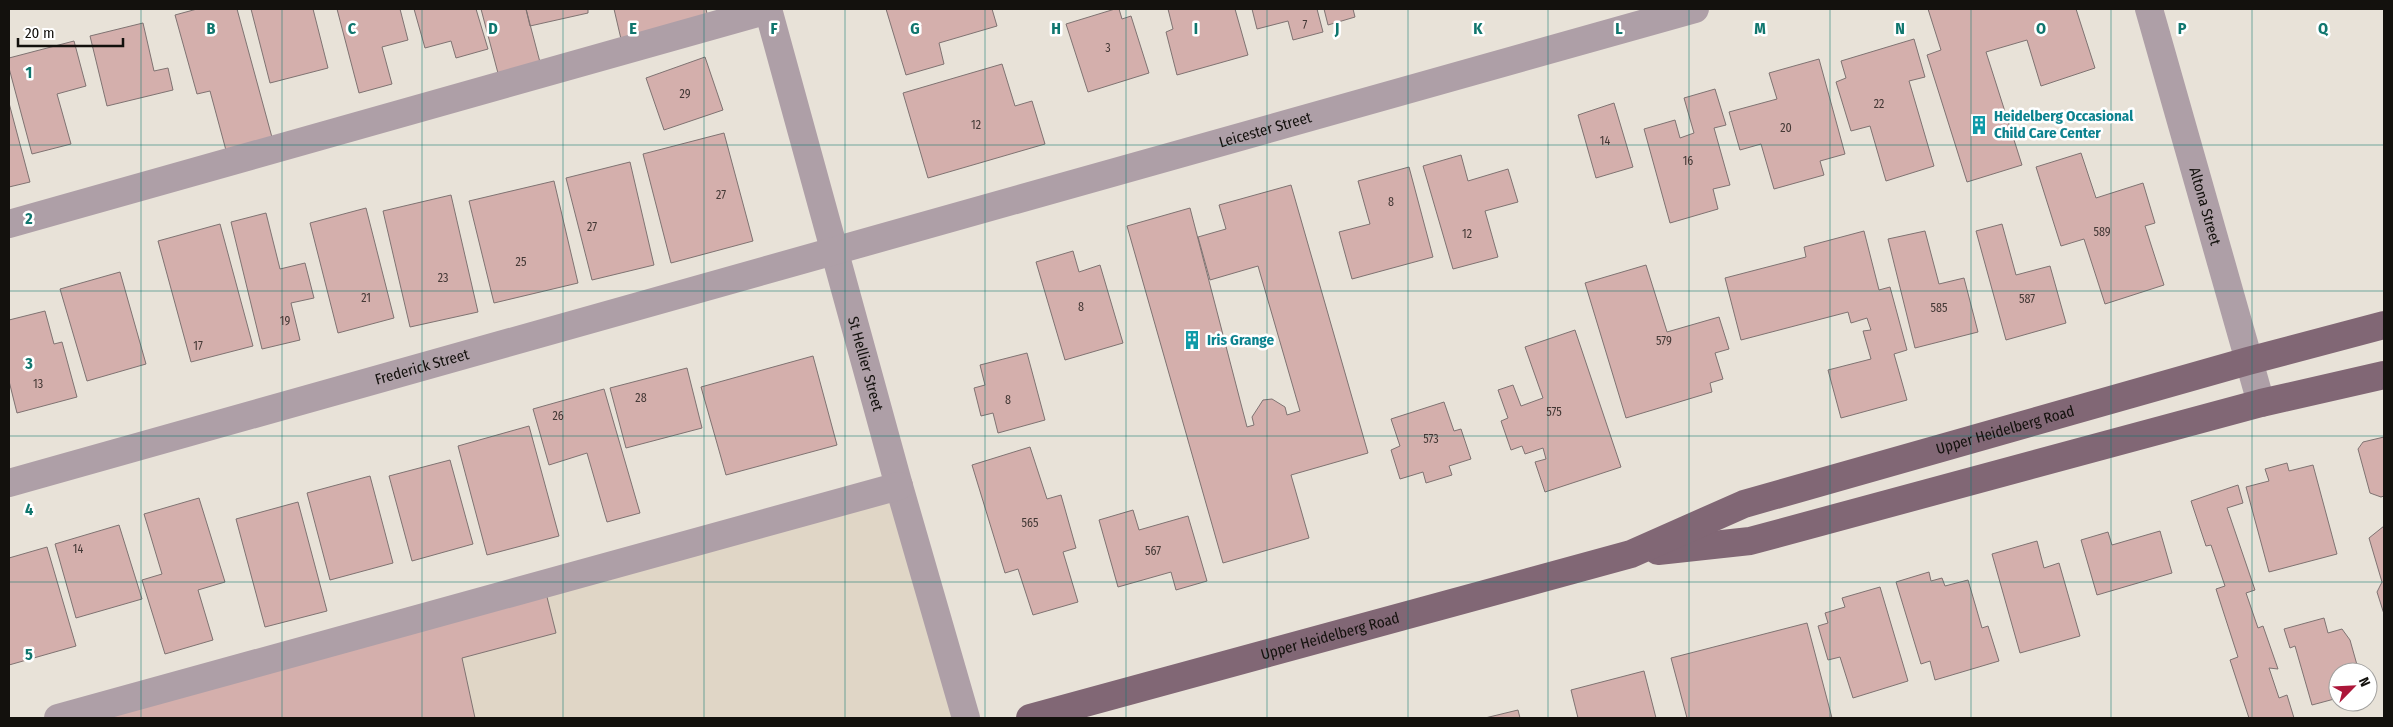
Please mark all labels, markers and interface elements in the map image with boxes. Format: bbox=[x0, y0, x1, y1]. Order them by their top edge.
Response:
scale bar bbox=[18, 15, 122, 47]
house number: 7 bbox=[1303, 18, 1308, 32]
text: B bbox=[207, 19, 216, 38]
text: C bbox=[348, 19, 357, 38]
text: D bbox=[488, 19, 498, 38]
text: E bbox=[629, 19, 637, 38]
text: F bbox=[770, 19, 778, 38]
text: G bbox=[910, 19, 920, 38]
text: H bbox=[1051, 19, 1061, 38]
text: I bbox=[1194, 19, 1198, 38]
text: J bbox=[1334, 19, 1339, 38]
text: K bbox=[1473, 19, 1483, 38]
text: L bbox=[1615, 19, 1623, 38]
text: M bbox=[1754, 19, 1766, 38]
text: N bbox=[1895, 19, 1905, 38]
text: O bbox=[2036, 19, 2046, 38]
text: P bbox=[2178, 19, 2187, 38]
text: Q bbox=[2318, 19, 2329, 38]
text: 20 m bbox=[25, 24, 55, 42]
house number: 3 bbox=[1105, 41, 1111, 55]
text: 1 bbox=[26, 63, 32, 82]
house number: 29 bbox=[679, 87, 691, 101]
house number: 22 bbox=[1874, 97, 1884, 111]
place label: Heidelberg Occasional Child Care Center bbox=[1994, 107, 2134, 142]
street label: Leicester Street bbox=[1217, 108, 1314, 151]
building icon: Heidelberg Occasional Child Care Center bbox=[1968, 114, 1990, 136]
house number: 12 bbox=[971, 118, 981, 132]
house number: 20 bbox=[1780, 121, 1792, 135]
house number: 14 bbox=[1600, 134, 1610, 148]
house number: 16 bbox=[1683, 154, 1693, 168]
street label: Altona Street bbox=[2185, 165, 2225, 247]
house number: 27 bbox=[716, 188, 726, 202]
house number: 8 bbox=[1388, 195, 1394, 209]
text: 2 bbox=[24, 209, 33, 228]
house number: 27 bbox=[587, 220, 597, 234]
house number: 589 bbox=[2093, 225, 2111, 239]
house number: 12 bbox=[1462, 227, 1472, 241]
house number: 25 bbox=[516, 255, 527, 269]
house number: 23 bbox=[438, 271, 448, 285]
house number: 21 bbox=[361, 291, 371, 305]
house number: 587 bbox=[2019, 292, 2035, 306]
house number: 8 bbox=[1078, 300, 1084, 314]
house number: 585 bbox=[1930, 301, 1948, 315]
house number: 19 bbox=[280, 314, 290, 328]
street label: St Hellier Street bbox=[844, 315, 887, 413]
building icon: Iris Grange bbox=[1181, 329, 1203, 351]
place label: Iris Grange bbox=[1207, 331, 1274, 349]
house number: 579 bbox=[1656, 334, 1672, 348]
house number: 17 bbox=[193, 339, 203, 353]
street label: Frederick Street bbox=[373, 345, 471, 389]
text: 3 bbox=[24, 354, 33, 373]
house number: 13 bbox=[33, 377, 43, 391]
house number: 28 bbox=[635, 391, 647, 405]
house number: 8 bbox=[1005, 393, 1011, 407]
street label: Upper Heidelberg Road bbox=[1934, 402, 2076, 458]
house number: 575 bbox=[1546, 405, 1562, 419]
house number: 26 bbox=[552, 409, 564, 423]
house number: 573 bbox=[1423, 432, 1439, 446]
text: 4 bbox=[25, 500, 33, 519]
house number: 565 bbox=[1022, 516, 1039, 530]
house number: 14 bbox=[73, 542, 83, 556]
house number: 567 bbox=[1145, 544, 1161, 558]
street label: Upper Heidelberg Road bbox=[1259, 609, 1401, 664]
text: 5 bbox=[25, 645, 33, 664]
north arrow bbox=[2328, 662, 2378, 712]
text: N bbox=[2355, 675, 2374, 689]

